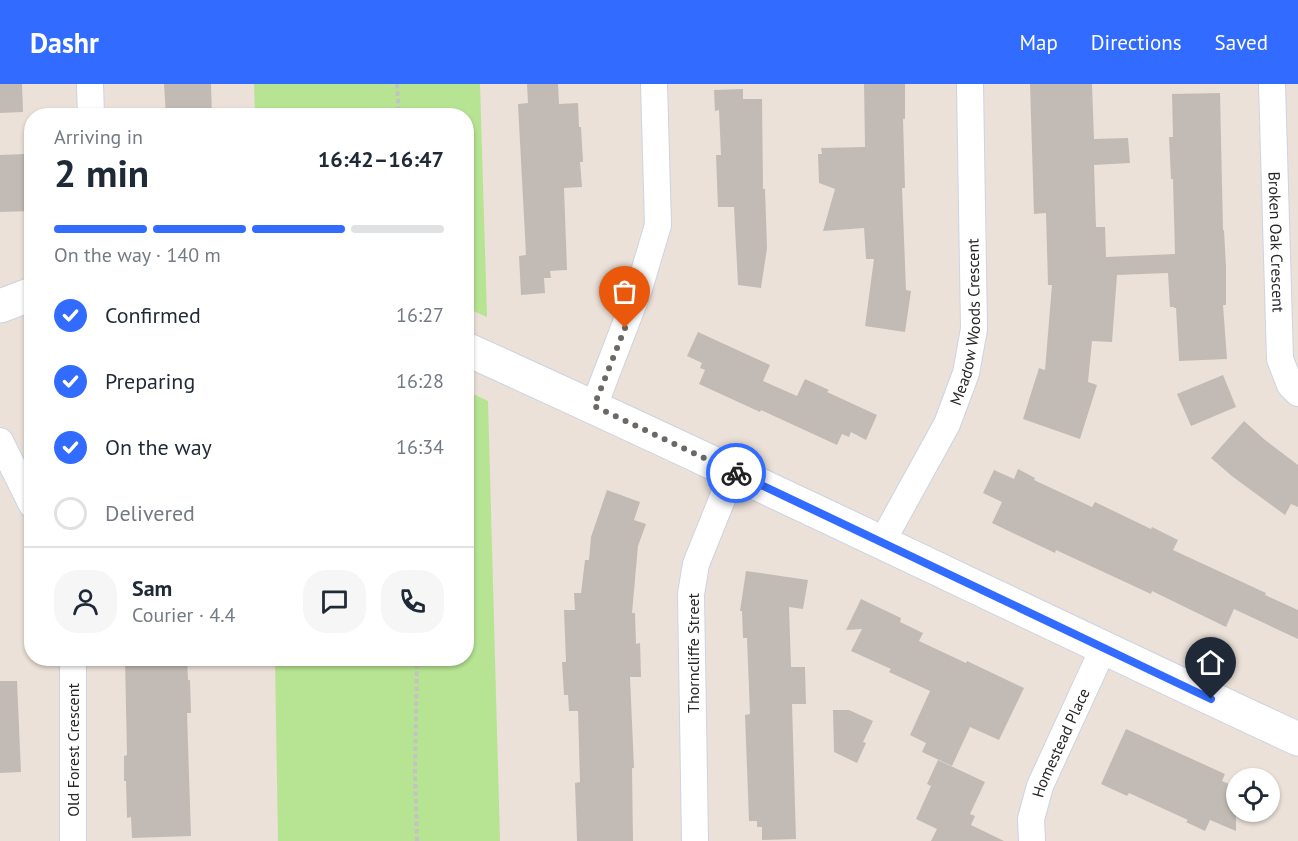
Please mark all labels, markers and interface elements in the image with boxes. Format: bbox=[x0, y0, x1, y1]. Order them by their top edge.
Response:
text: Dashr bbox=[30, 24, 99, 61]
text: Map bbox=[1019, 29, 1058, 56]
text: Directions bbox=[1091, 29, 1182, 56]
text: Saved bbox=[1215, 29, 1268, 56]
text: Arriving in bbox=[54, 124, 143, 150]
text: 16:42–16:47 bbox=[318, 145, 444, 173]
text: 2 min bbox=[54, 147, 149, 198]
street label: Broken Oak Crescent bbox=[1265, 171, 1289, 313]
street label: Meadow Woods Crescent bbox=[945, 238, 985, 408]
text: On the way · 140 m bbox=[54, 242, 221, 268]
pin bbox=[599, 266, 650, 328]
icon: bag bbox=[608, 275, 641, 308]
icon: check bbox=[54, 299, 87, 332]
text: Confirmed bbox=[105, 301, 201, 329]
text: 16:27 bbox=[396, 302, 444, 328]
icon: check bbox=[54, 365, 87, 398]
text: Preparing bbox=[105, 367, 195, 395]
text: 16:28 bbox=[396, 368, 444, 394]
icon: check bbox=[54, 431, 87, 464]
text: On the way bbox=[105, 433, 212, 461]
text: 16:34 bbox=[396, 434, 444, 460]
courier bbox=[706, 443, 766, 503]
icon: bike bbox=[720, 457, 753, 490]
text: Delivered bbox=[105, 499, 195, 527]
button: person bbox=[54, 570, 117, 633]
button: chat bbox=[303, 570, 366, 633]
button: phone bbox=[381, 570, 444, 633]
text: Sam bbox=[132, 574, 172, 602]
street label: Thorncliffe Street bbox=[683, 592, 703, 713]
text: Courier · 4.4 bbox=[132, 602, 235, 628]
pin bbox=[1185, 637, 1236, 699]
icon: home bbox=[1194, 646, 1227, 679]
street label: Old Forest Crescent bbox=[63, 683, 83, 817]
street label: Homestead Place bbox=[1027, 685, 1094, 799]
map controls bbox=[1226, 768, 1280, 822]
button: locate bbox=[1226, 768, 1280, 822]

